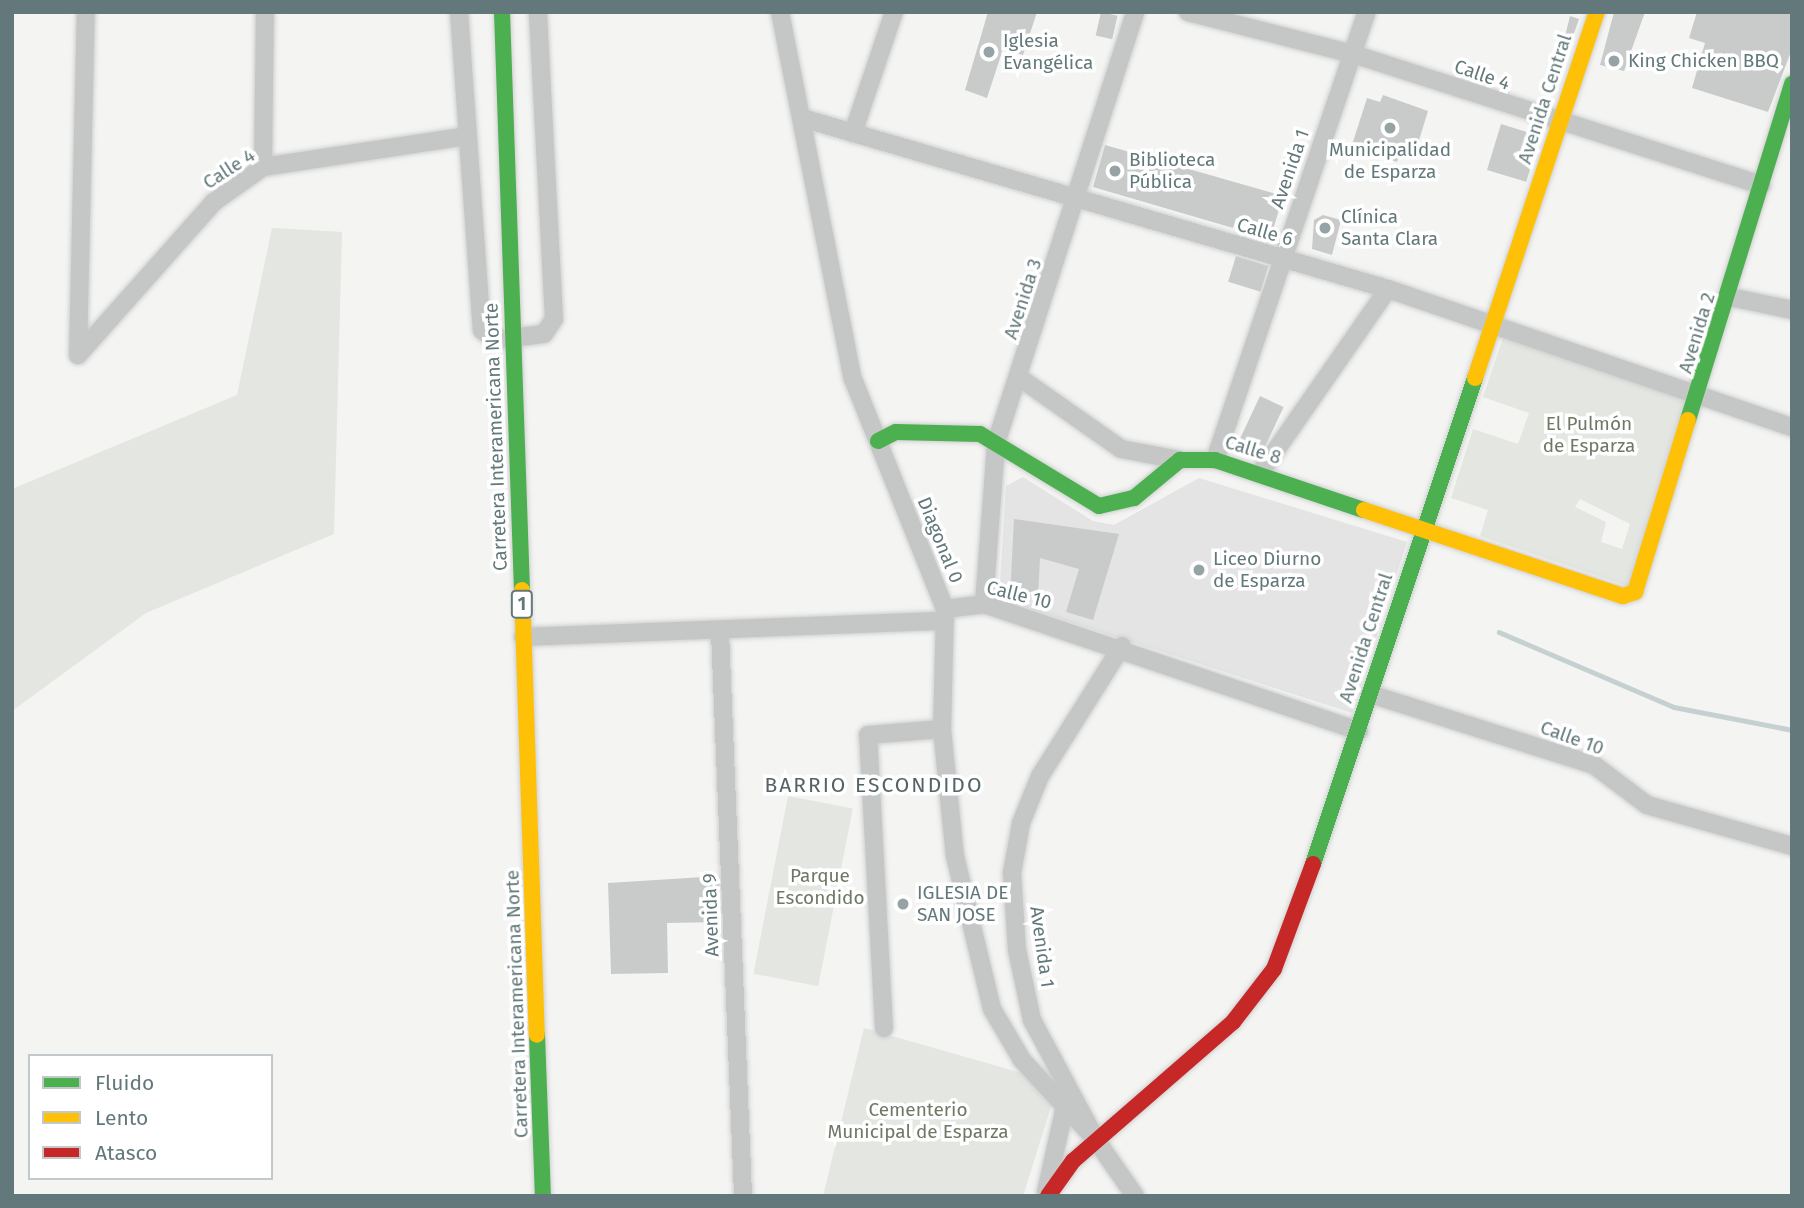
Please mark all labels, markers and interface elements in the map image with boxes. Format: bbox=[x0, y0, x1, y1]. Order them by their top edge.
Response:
place label: Iglesia Evangélica bbox=[1003, 30, 1093, 74]
street label: Avenida Central bbox=[1513, 31, 1577, 167]
marker: Iglesia Evangélica bbox=[981, 44, 997, 60]
place label: King Chicken BBQ bbox=[1628, 50, 1779, 72]
marker: King Chicken BBQ bbox=[1606, 53, 1622, 69]
street label: Calle 4 bbox=[1451, 55, 1513, 95]
marker: Municipalidad de Esparza bbox=[1382, 120, 1398, 136]
street label: Avenida 1 bbox=[1266, 127, 1314, 211]
place label: Municipalidad de Esparza bbox=[1329, 139, 1451, 183]
street label: Calle 4 bbox=[199, 144, 259, 194]
place label: Biblioteca Pública bbox=[1129, 149, 1215, 193]
marker: Biblioteca Pública bbox=[1107, 163, 1123, 179]
place label: Clínica Santa Clara bbox=[1341, 206, 1438, 250]
street label: Calle 6 bbox=[1234, 213, 1296, 251]
marker: Clínica Santa Clara bbox=[1315, 218, 1335, 238]
street label: Avenida 3 bbox=[999, 256, 1047, 342]
street label: Avenida 2 bbox=[1674, 290, 1720, 376]
street label: Carretera Interamericana Norte bbox=[480, 303, 512, 571]
park label: El Pulmón de Esparza bbox=[1543, 413, 1635, 457]
street label: Calle 8 bbox=[1222, 431, 1284, 469]
street label: Diagonal 0 bbox=[912, 494, 968, 586]
place label: Liceo Diurno de Esparza bbox=[1213, 548, 1321, 592]
marker: Liceo Diurno de Esparza bbox=[1191, 562, 1207, 578]
street label: Avenida Central bbox=[1334, 570, 1398, 706]
street label: Calle 10 bbox=[984, 576, 1054, 614]
road number: 1 bbox=[510, 590, 534, 618]
street label: Calle 10 bbox=[1537, 716, 1607, 760]
district label: BARRIO ESCONDIDO bbox=[767, 772, 981, 798]
park label: Parque Escondido bbox=[775, 865, 865, 909]
street label: Carretera Interamericana Norte bbox=[501, 870, 533, 1138]
street label: Avenida 9 bbox=[698, 873, 724, 957]
place label: IGLESIA DE SAN JOSE bbox=[917, 882, 1008, 926]
marker: IGLESIA DE SAN JOSE bbox=[895, 896, 911, 912]
street label: Avenida 1 bbox=[1025, 905, 1059, 989]
legend bbox=[28, 1054, 273, 1180]
text: Fluido bbox=[95, 1070, 154, 1096]
park label: Cementerio Municipal de Esparza bbox=[827, 1099, 1009, 1143]
text: Lento bbox=[95, 1105, 148, 1131]
text: Atasco bbox=[95, 1140, 157, 1166]

